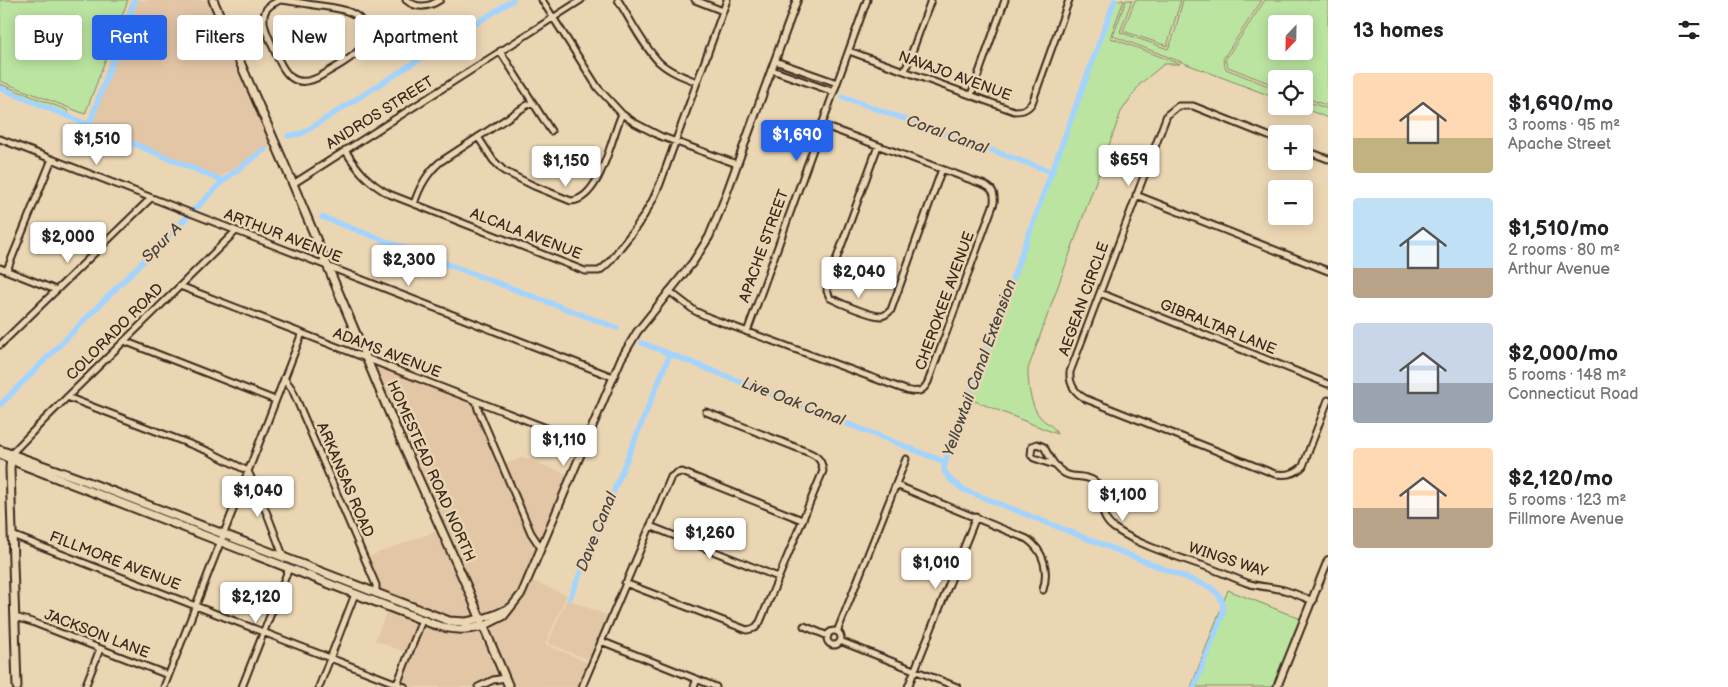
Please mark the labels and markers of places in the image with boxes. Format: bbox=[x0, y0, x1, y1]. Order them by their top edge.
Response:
pin: $1,690 bbox=[756, 120, 838, 162]
pin: $1,510 bbox=[56, 124, 138, 166]
pin: $659 bbox=[1099, 144, 1159, 187]
pin: $1,150 bbox=[525, 146, 607, 188]
pin: $2,000 bbox=[27, 222, 109, 264]
pin: $2,300 bbox=[368, 244, 450, 287]
pin: $2,040 bbox=[818, 256, 900, 299]
pin: $1,110 bbox=[523, 424, 605, 467]
pin: $1,040 bbox=[217, 476, 299, 518]
pin: $1,100 bbox=[1082, 480, 1164, 522]
pin: $1,260 bbox=[669, 518, 751, 560]
pin: $1,010 bbox=[895, 548, 977, 590]
pin: $2,120 bbox=[215, 582, 297, 624]

